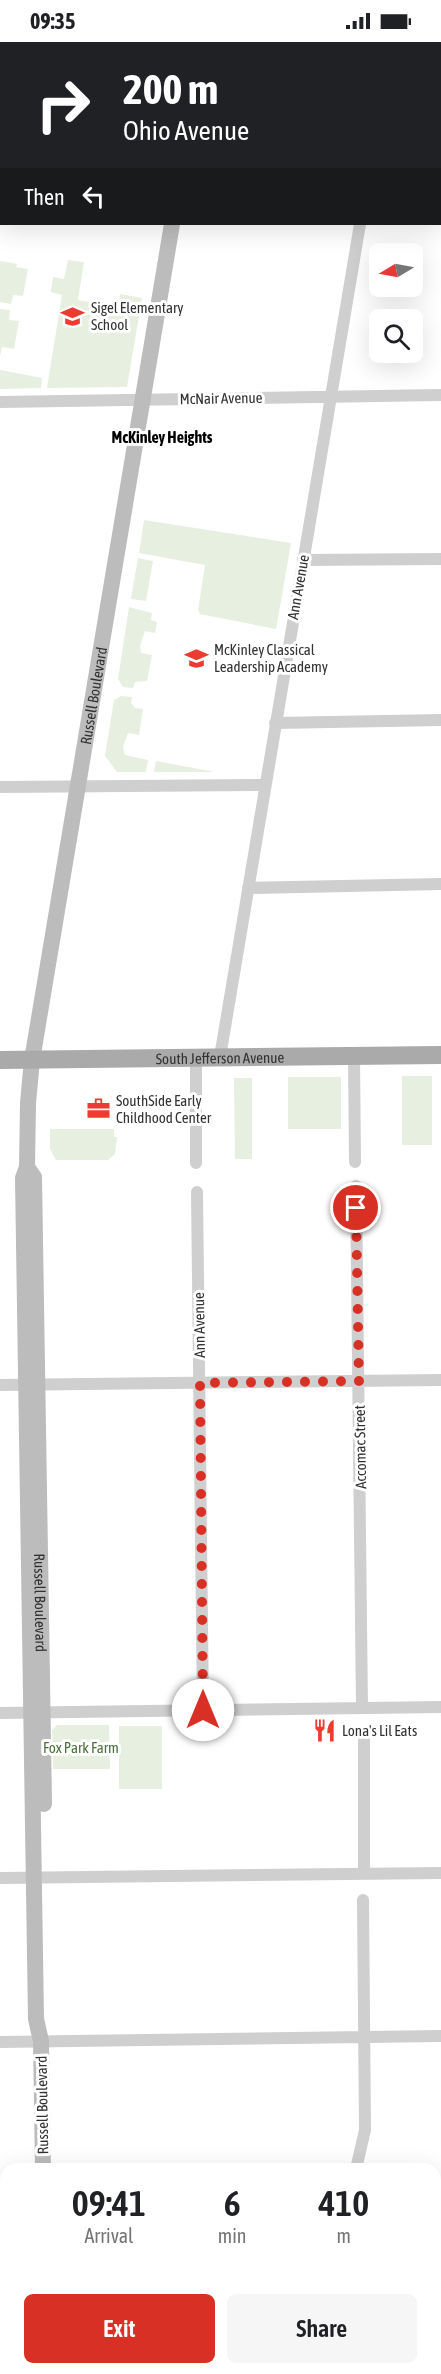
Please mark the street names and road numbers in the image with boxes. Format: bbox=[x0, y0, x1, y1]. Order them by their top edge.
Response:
street label: McNair Avenue bbox=[179, 389, 263, 407]
street label: Ann Avenue bbox=[284, 553, 312, 621]
street label: Russell Boulevard bbox=[76, 646, 110, 746]
street label: South Jefferson Avenue bbox=[156, 1048, 285, 1067]
street label: Ann Avenue bbox=[190, 1292, 208, 1358]
street label: Accomac Street bbox=[351, 1405, 369, 1489]
street label: Russell Boulevard bbox=[32, 1553, 50, 1652]
street label: Russell Boulevard bbox=[33, 2056, 51, 2154]

